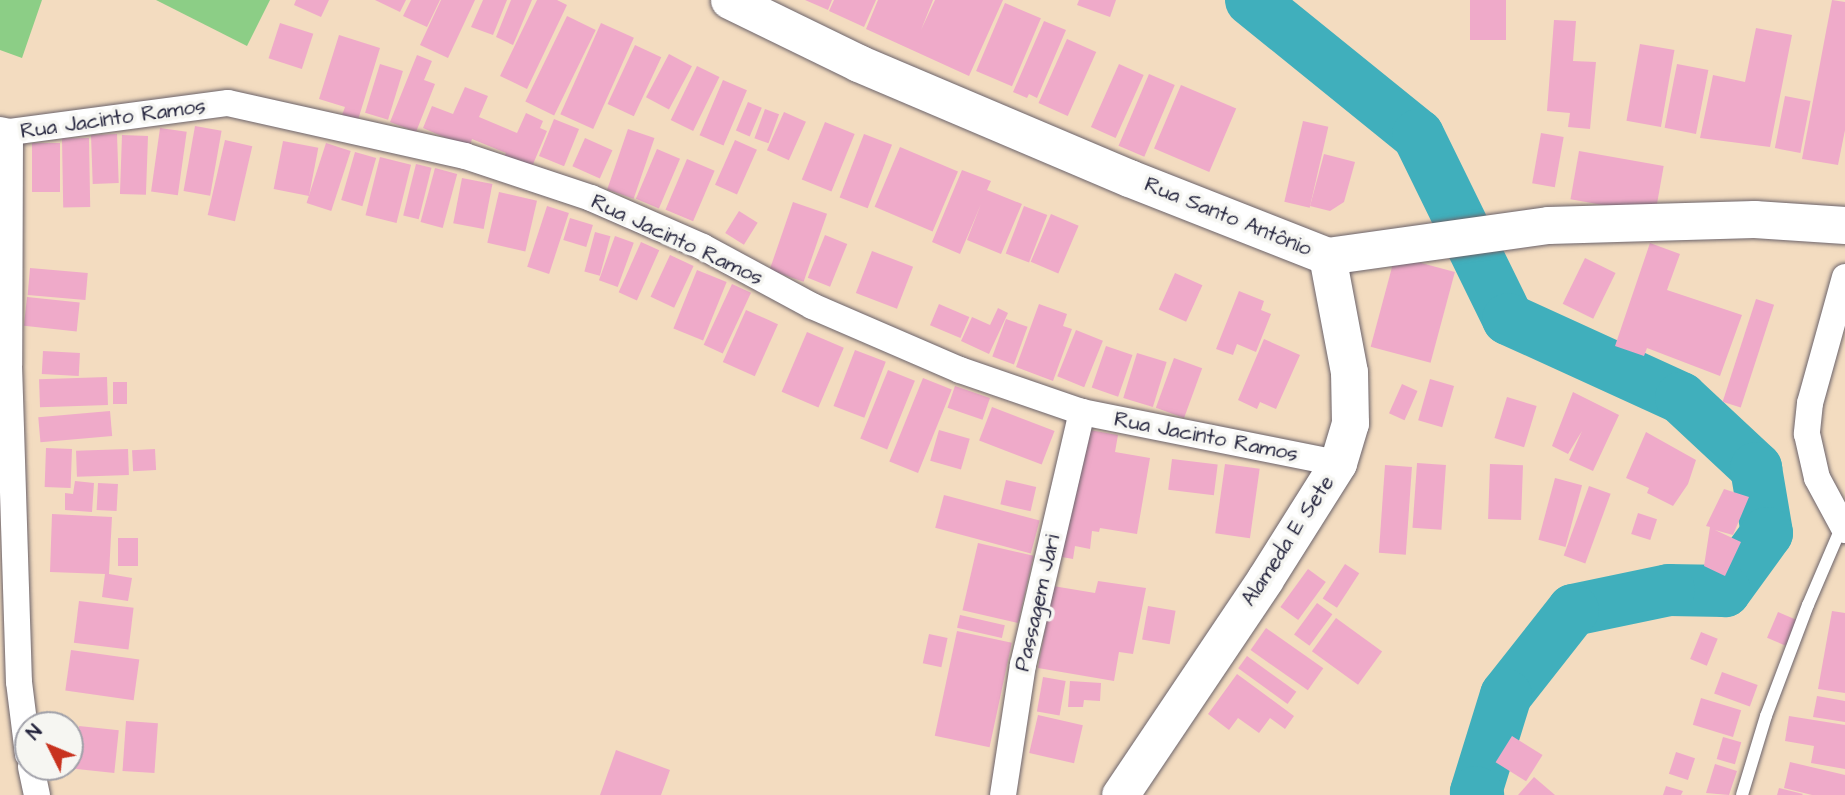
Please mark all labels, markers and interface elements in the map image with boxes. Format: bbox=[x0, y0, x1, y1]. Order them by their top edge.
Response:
street label: Rua Jacinto Ramos bbox=[19, 94, 207, 144]
street label: Rua Santo Antônio bbox=[1141, 172, 1315, 262]
street label: Rua Jacinto Ramos bbox=[587, 189, 767, 291]
street label: Rua Jacinto Ramos bbox=[1112, 407, 1300, 467]
street label: Alameda E Sete bbox=[1236, 471, 1340, 611]
street label: Passagem Jari bbox=[1010, 532, 1066, 674]
north arrow bbox=[14, 711, 84, 781]
text: N bbox=[21, 719, 49, 746]

